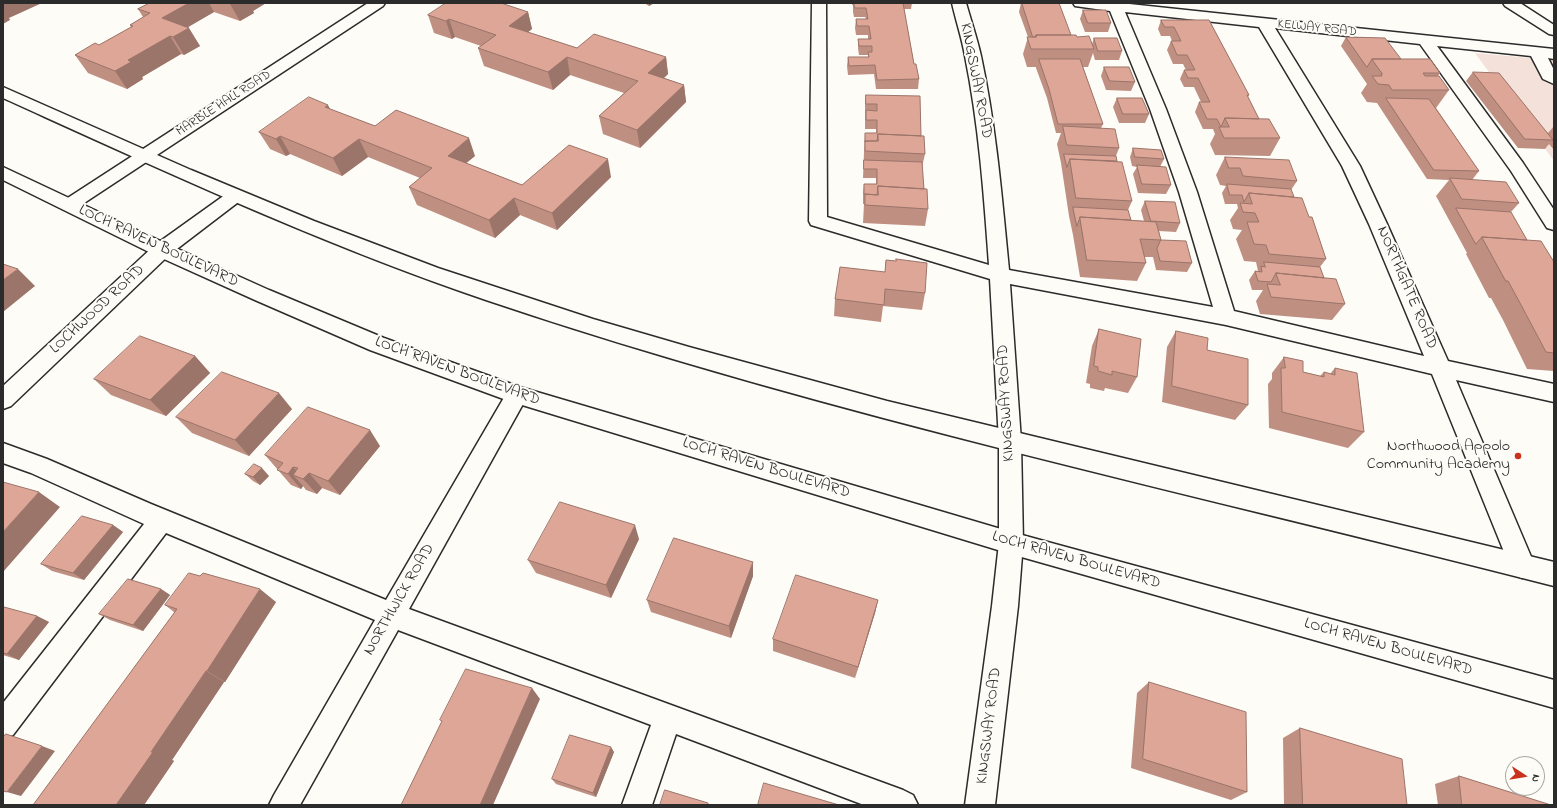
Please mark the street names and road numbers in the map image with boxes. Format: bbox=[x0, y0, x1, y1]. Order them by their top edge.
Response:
street label: KELWAY ROAD bbox=[1277, 17, 1357, 41]
street label: KINGSWAY ROAD bbox=[954, 22, 996, 140]
street label: MARBLE HALL ROAD bbox=[174, 68, 274, 140]
street label: LOCH RAVEN BOULEVARD bbox=[75, 201, 241, 293]
street label: NORTHGATE ROAD bbox=[1371, 224, 1441, 352]
street label: LOCHWOOD ROAD bbox=[47, 261, 149, 359]
street label: LOCH RAVEN BOULEVARD bbox=[372, 333, 542, 411]
street label: KINGSWAY ROAD bbox=[994, 344, 1020, 462]
street label: LOCH RAVEN BOULEVARD bbox=[680, 434, 852, 504]
street label: LOCH RAVEN BOULEVARD bbox=[990, 528, 1162, 594]
street label: NORTHWICK ROAD bbox=[360, 541, 440, 659]
street label: LOCH RAVEN BOULEVARD bbox=[1302, 615, 1474, 681]
street label: KINGSWAY ROAD bbox=[973, 667, 1007, 785]

